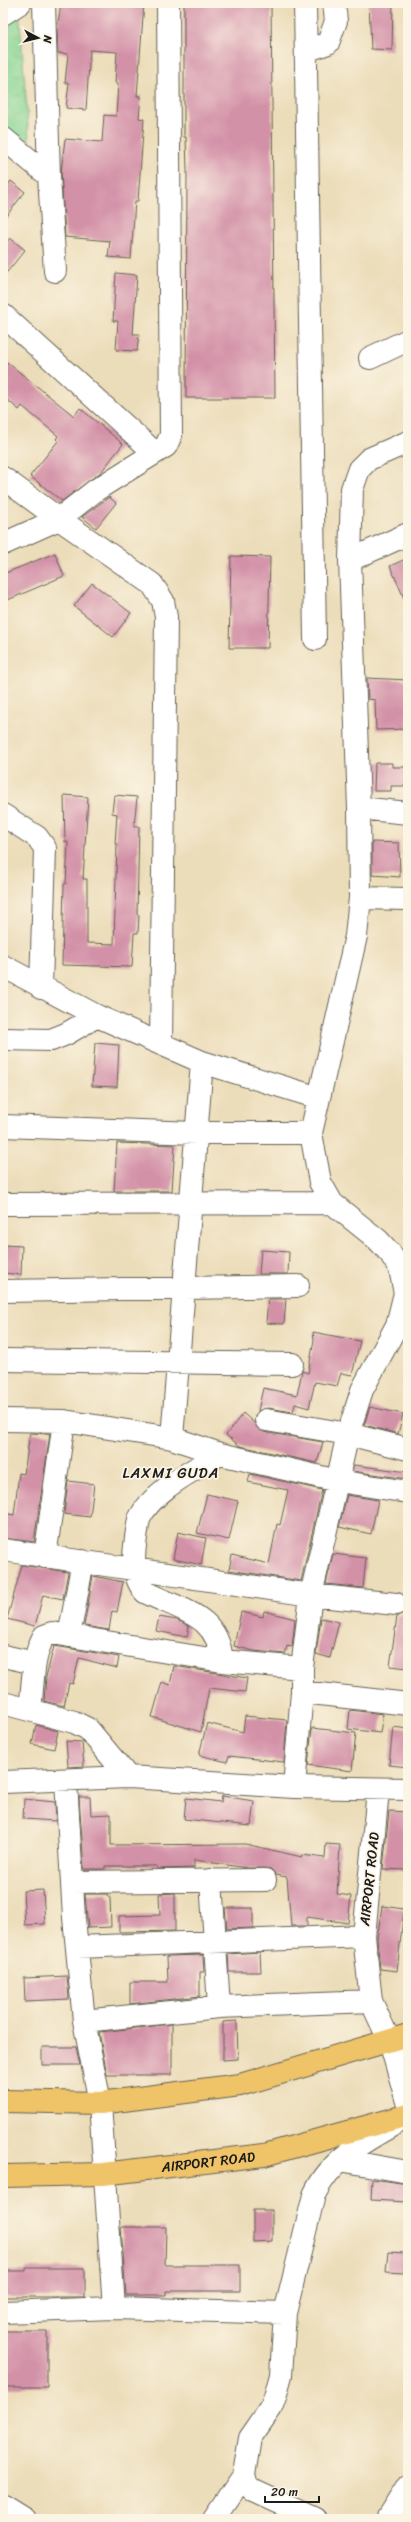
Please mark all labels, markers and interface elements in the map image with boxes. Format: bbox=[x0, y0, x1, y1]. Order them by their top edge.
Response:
north arrow bbox=[18, 18, 58, 58]
text: N bbox=[37, 33, 57, 44]
district label: LAXMI GUDA bbox=[123, 1460, 219, 1486]
street label: AIRPORT ROAD bbox=[352, 1830, 387, 1928]
street label: AIRPORT ROAD bbox=[159, 2144, 257, 2180]
scale bar bbox=[265, 2478, 319, 2504]
text: 20 m bbox=[271, 2481, 298, 2503]

